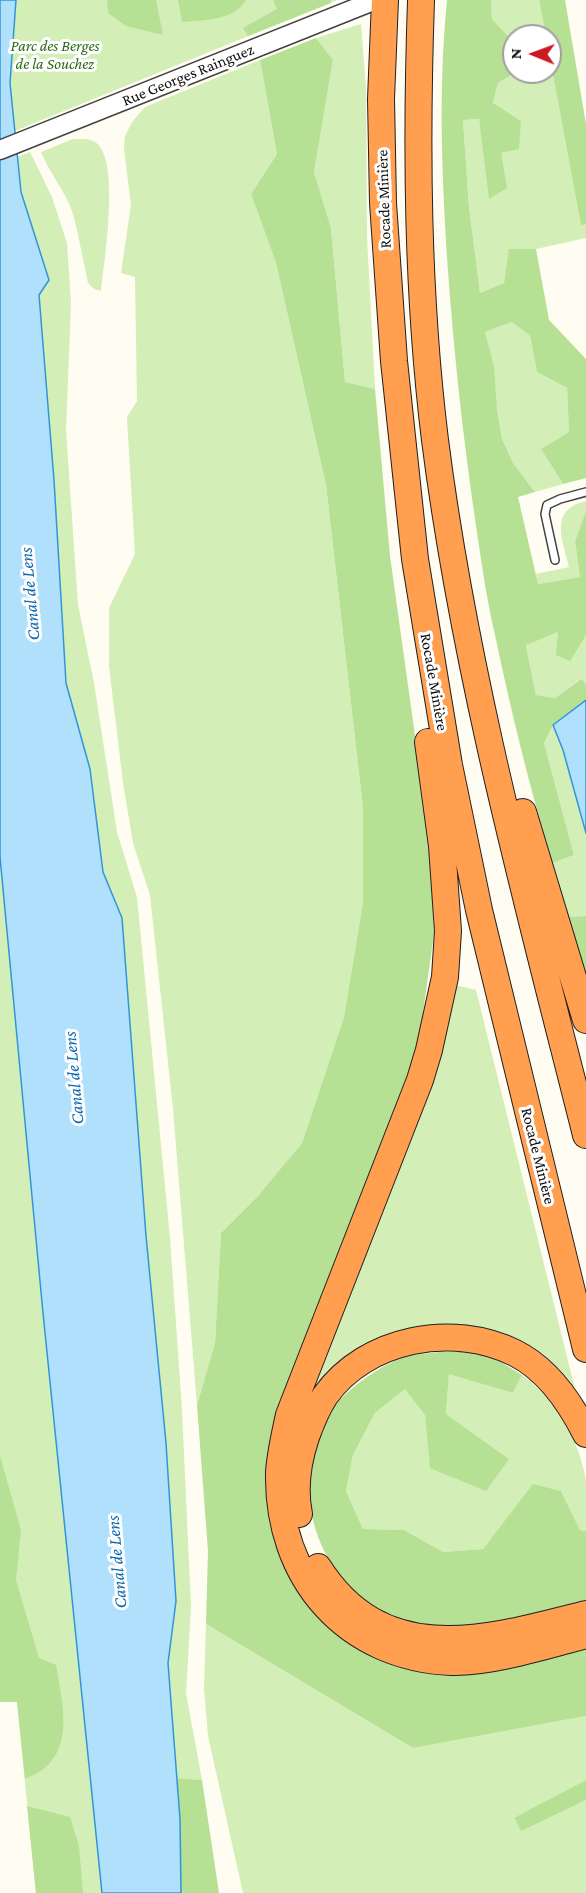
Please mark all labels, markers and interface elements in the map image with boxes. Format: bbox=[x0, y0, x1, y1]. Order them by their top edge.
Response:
north arrow bbox=[502, 24, 562, 84]
park label: Parc des Berges de la Souchez bbox=[11, 36, 99, 74]
street label: Rue Georges Rainguez bbox=[119, 40, 257, 110]
text: N bbox=[507, 48, 524, 59]
street label: Rocade Minière bbox=[373, 149, 395, 249]
water label: Canal de Lens bbox=[15, 546, 45, 642]
street label: Rocade Minière bbox=[416, 632, 452, 732]
water label: Canal de Lens bbox=[59, 1030, 89, 1126]
street label: Rocade Minière bbox=[517, 1106, 559, 1206]
water label: Canal de Lens bbox=[102, 1514, 132, 1610]

